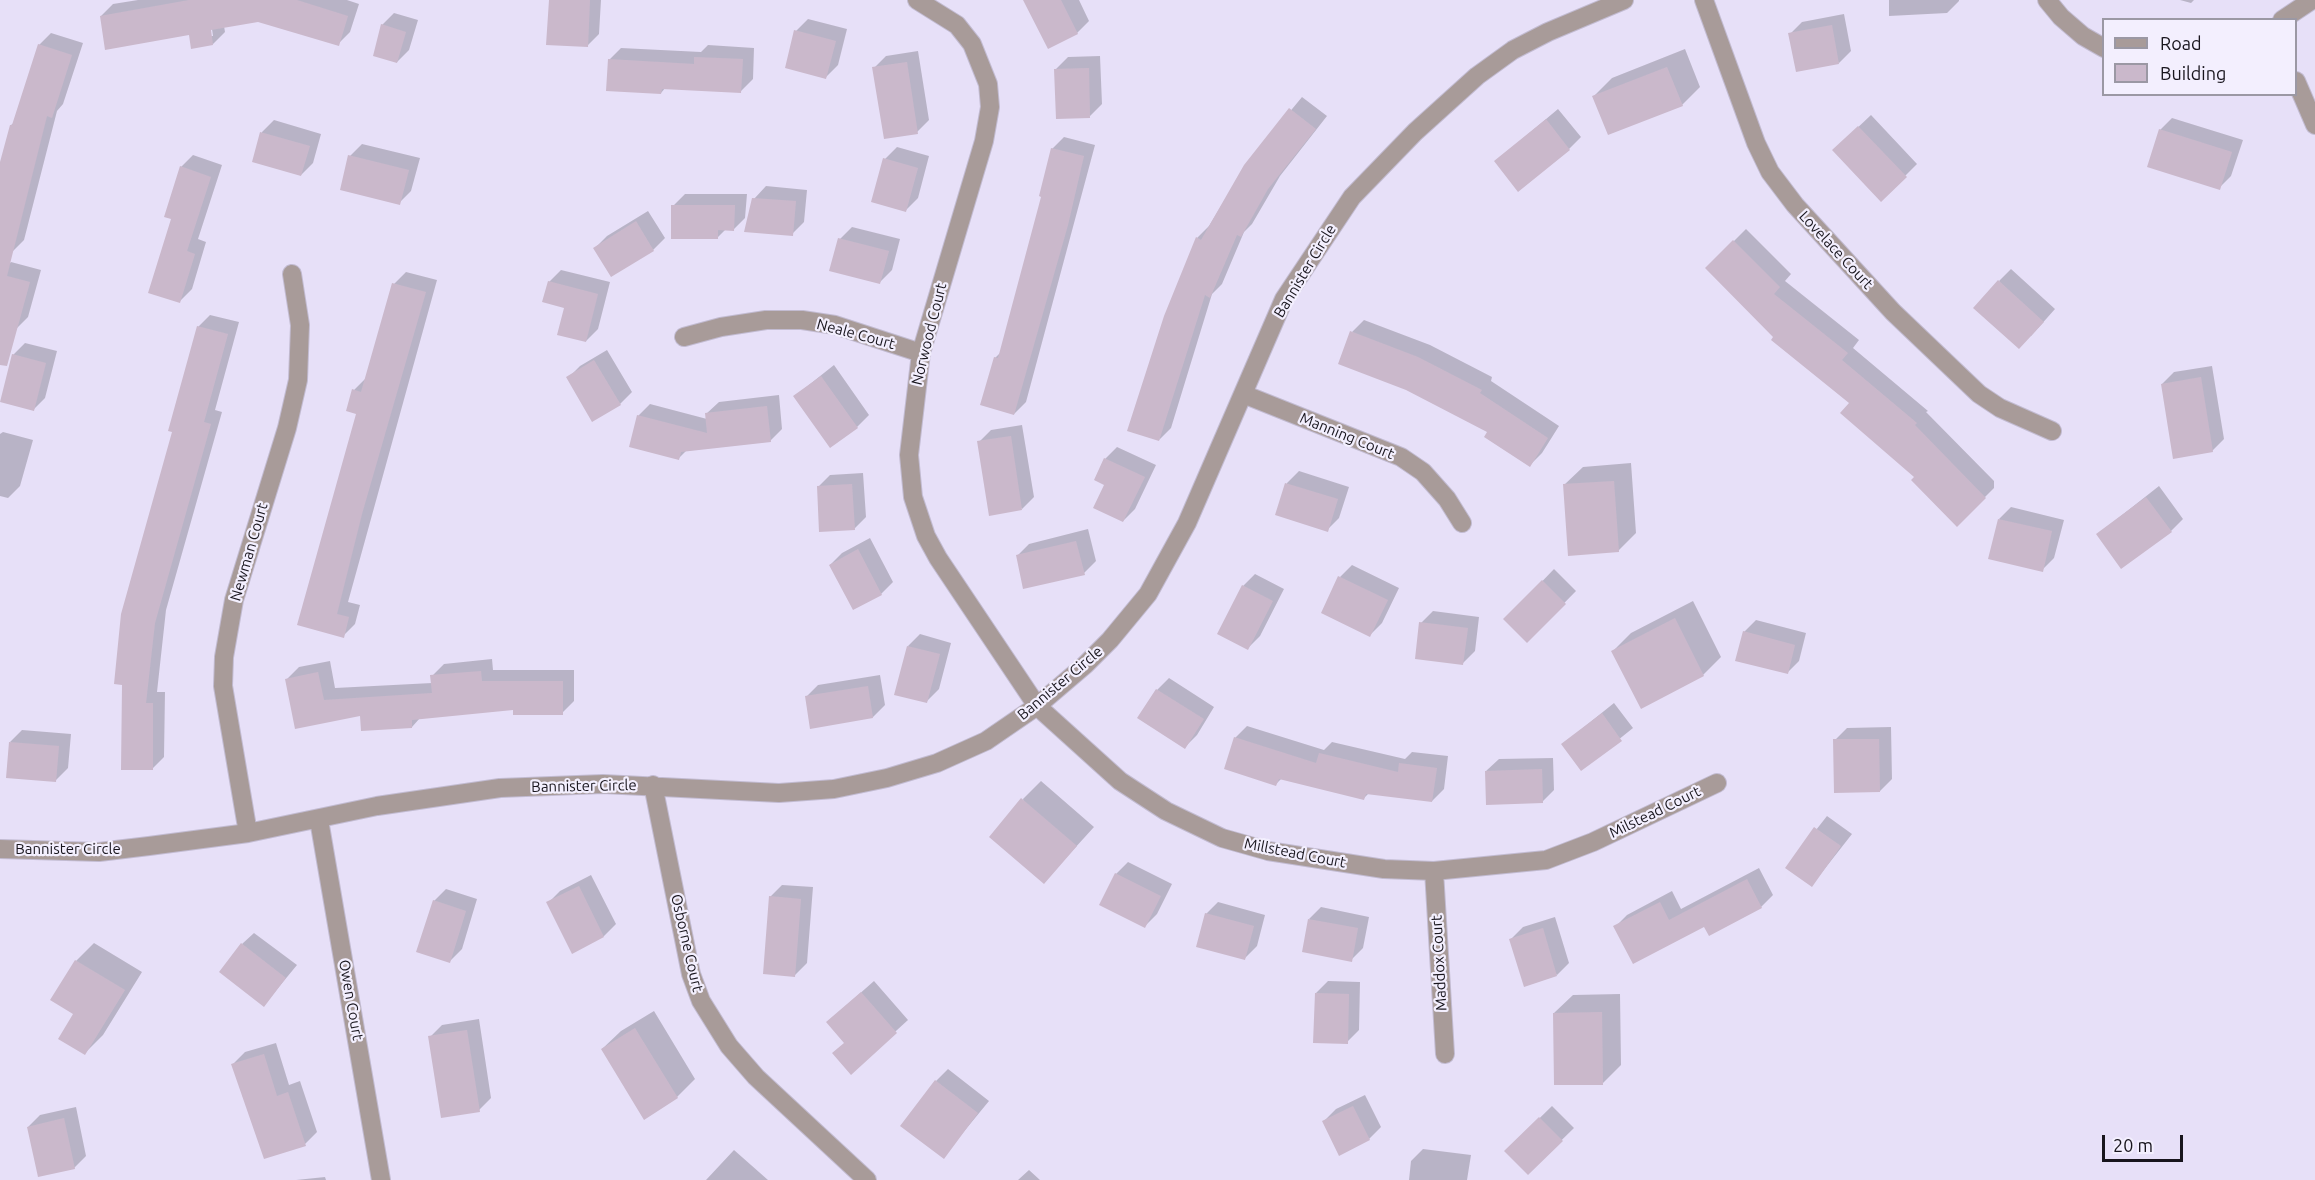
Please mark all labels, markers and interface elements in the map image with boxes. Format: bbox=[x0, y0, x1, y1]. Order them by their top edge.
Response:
legend bbox=[2102, 18, 2297, 96]
text: Road bbox=[2160, 33, 2202, 53]
text: Building bbox=[2160, 63, 2226, 83]
street label: Lovelace Court bbox=[1795, 207, 1877, 293]
street label: Bannister Circle bbox=[1270, 221, 1340, 321]
street label: Norwood Court bbox=[908, 281, 950, 387]
street label: Neale Court bbox=[815, 315, 897, 353]
street label: Manning Court bbox=[1297, 409, 1397, 463]
street label: Newman Court bbox=[226, 501, 272, 603]
street label: Bannister Circle bbox=[1014, 642, 1106, 724]
street label: Bannister Circle bbox=[531, 776, 637, 796]
street label: Milstead Court bbox=[1606, 782, 1704, 842]
street label: Millstead Court bbox=[1243, 834, 1347, 872]
street label: Bannister Circle bbox=[15, 840, 121, 858]
street label: Osborne Court bbox=[667, 892, 707, 994]
street label: Maddox Court bbox=[1427, 915, 1451, 1011]
street label: Owen Court bbox=[335, 958, 367, 1042]
scale bar bbox=[2105, 1123, 2186, 1161]
text: 20 m bbox=[2113, 1135, 2153, 1155]

